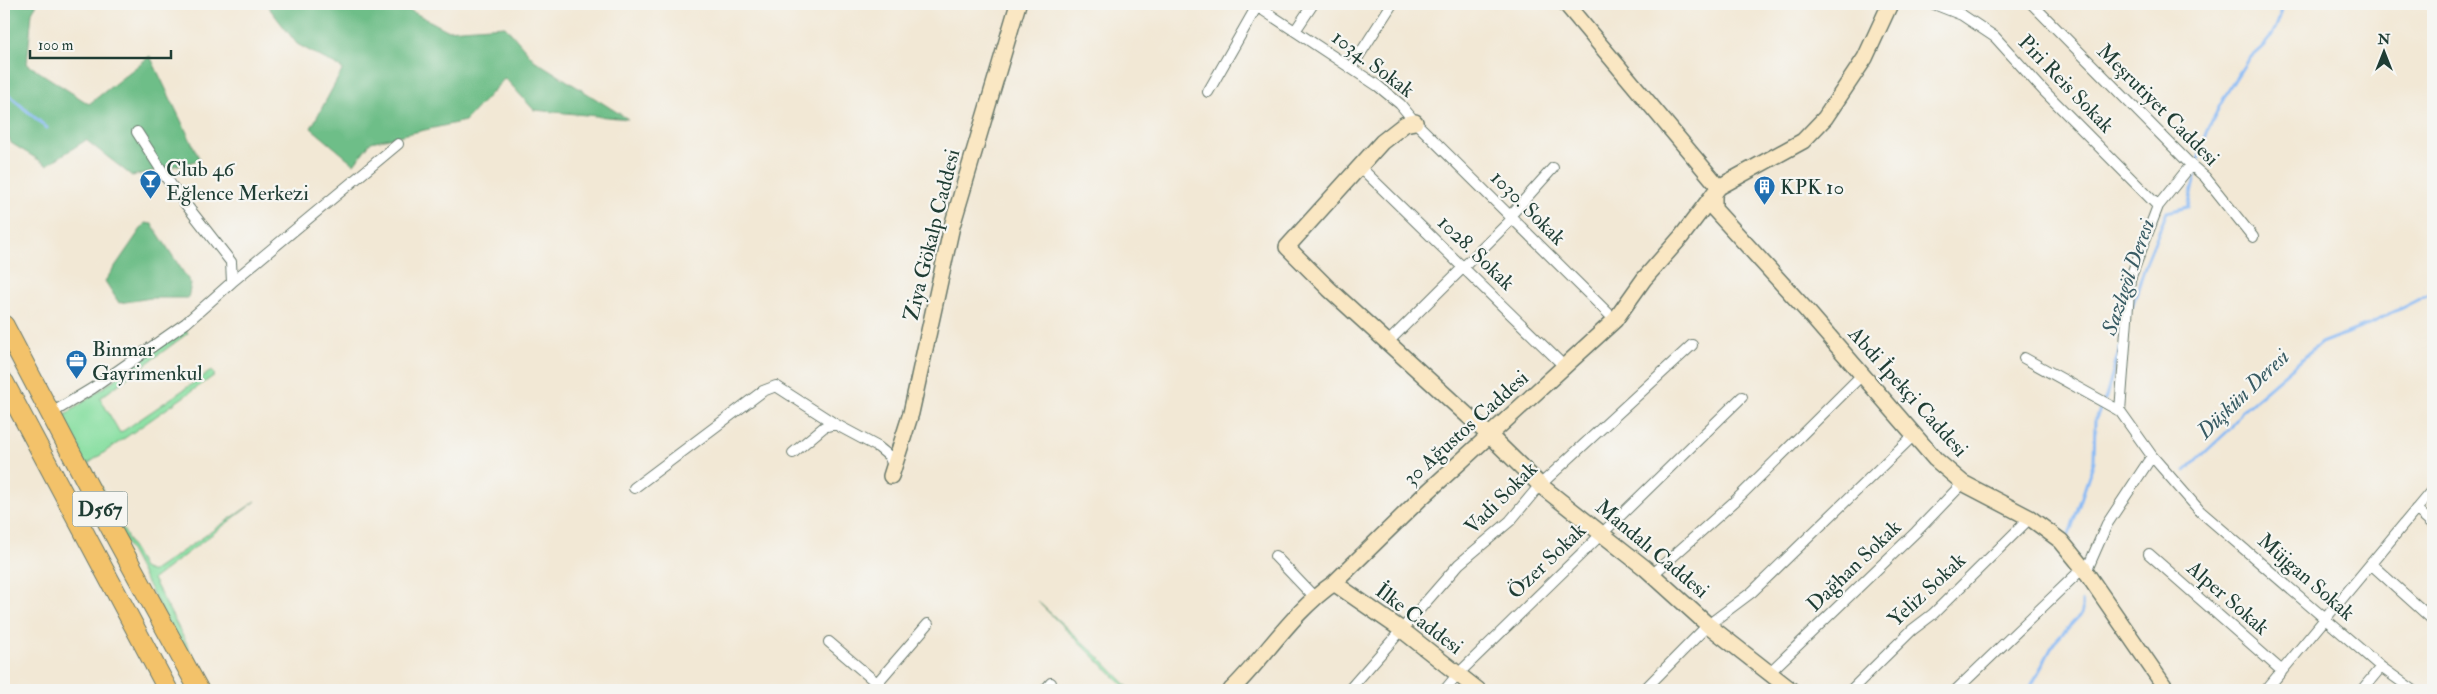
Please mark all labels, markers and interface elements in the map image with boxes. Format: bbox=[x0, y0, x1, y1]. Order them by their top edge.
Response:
street label: 1034. Sokak bbox=[1326, 24, 1420, 104]
scale bar bbox=[30, 28, 171, 60]
north arrow bbox=[2360, 28, 2410, 78]
street label: Piri Reis Sokak bbox=[2012, 29, 2120, 139]
text: N bbox=[2377, 31, 2391, 48]
text: 100 m bbox=[38, 36, 74, 55]
street label: Meşrutiyet Caddesi bbox=[2091, 38, 2225, 172]
street label: Ziya Gökalp Caddesi bbox=[898, 146, 967, 324]
place label: Club 46 Eğlence Merkezi bbox=[166, 156, 309, 207]
street label: 1030. Sokak bbox=[1485, 165, 1571, 251]
bar icon: Club 46 Eğlence Merkezi bbox=[138, 169, 162, 200]
place label: KPK 10 bbox=[1780, 174, 1844, 201]
building icon: KPK 10 bbox=[1752, 175, 1776, 206]
street label: 1028. Sokak bbox=[1432, 209, 1520, 297]
water label: Sazlıgöl Deresi bbox=[2095, 215, 2161, 340]
street label: Abdi İpekçi Caddesi bbox=[1842, 320, 1974, 463]
place label: Binmar Gayrimenkul bbox=[92, 336, 203, 387]
water label: Düşkün Deresi bbox=[2190, 343, 2295, 446]
office icon: Binmar Gayrimenkul bbox=[64, 349, 88, 380]
street label: 30 Ağustos Caddesi bbox=[1398, 364, 1535, 491]
street label: Vadi Sokak bbox=[1459, 456, 1543, 540]
road number: D567 bbox=[72, 492, 128, 526]
street label: Mandalı Caddesi bbox=[1590, 494, 1715, 605]
street label: Dağhan Sokak bbox=[1801, 514, 1907, 618]
street label: Özer Sokak bbox=[1502, 517, 1592, 605]
street label: Müjgan Sokak bbox=[2252, 527, 2360, 627]
street label: Yeliz Sokak bbox=[1882, 547, 1972, 633]
street label: Alper Sokak bbox=[2180, 554, 2275, 641]
street label: İlke Caddesi bbox=[1370, 577, 1469, 661]

